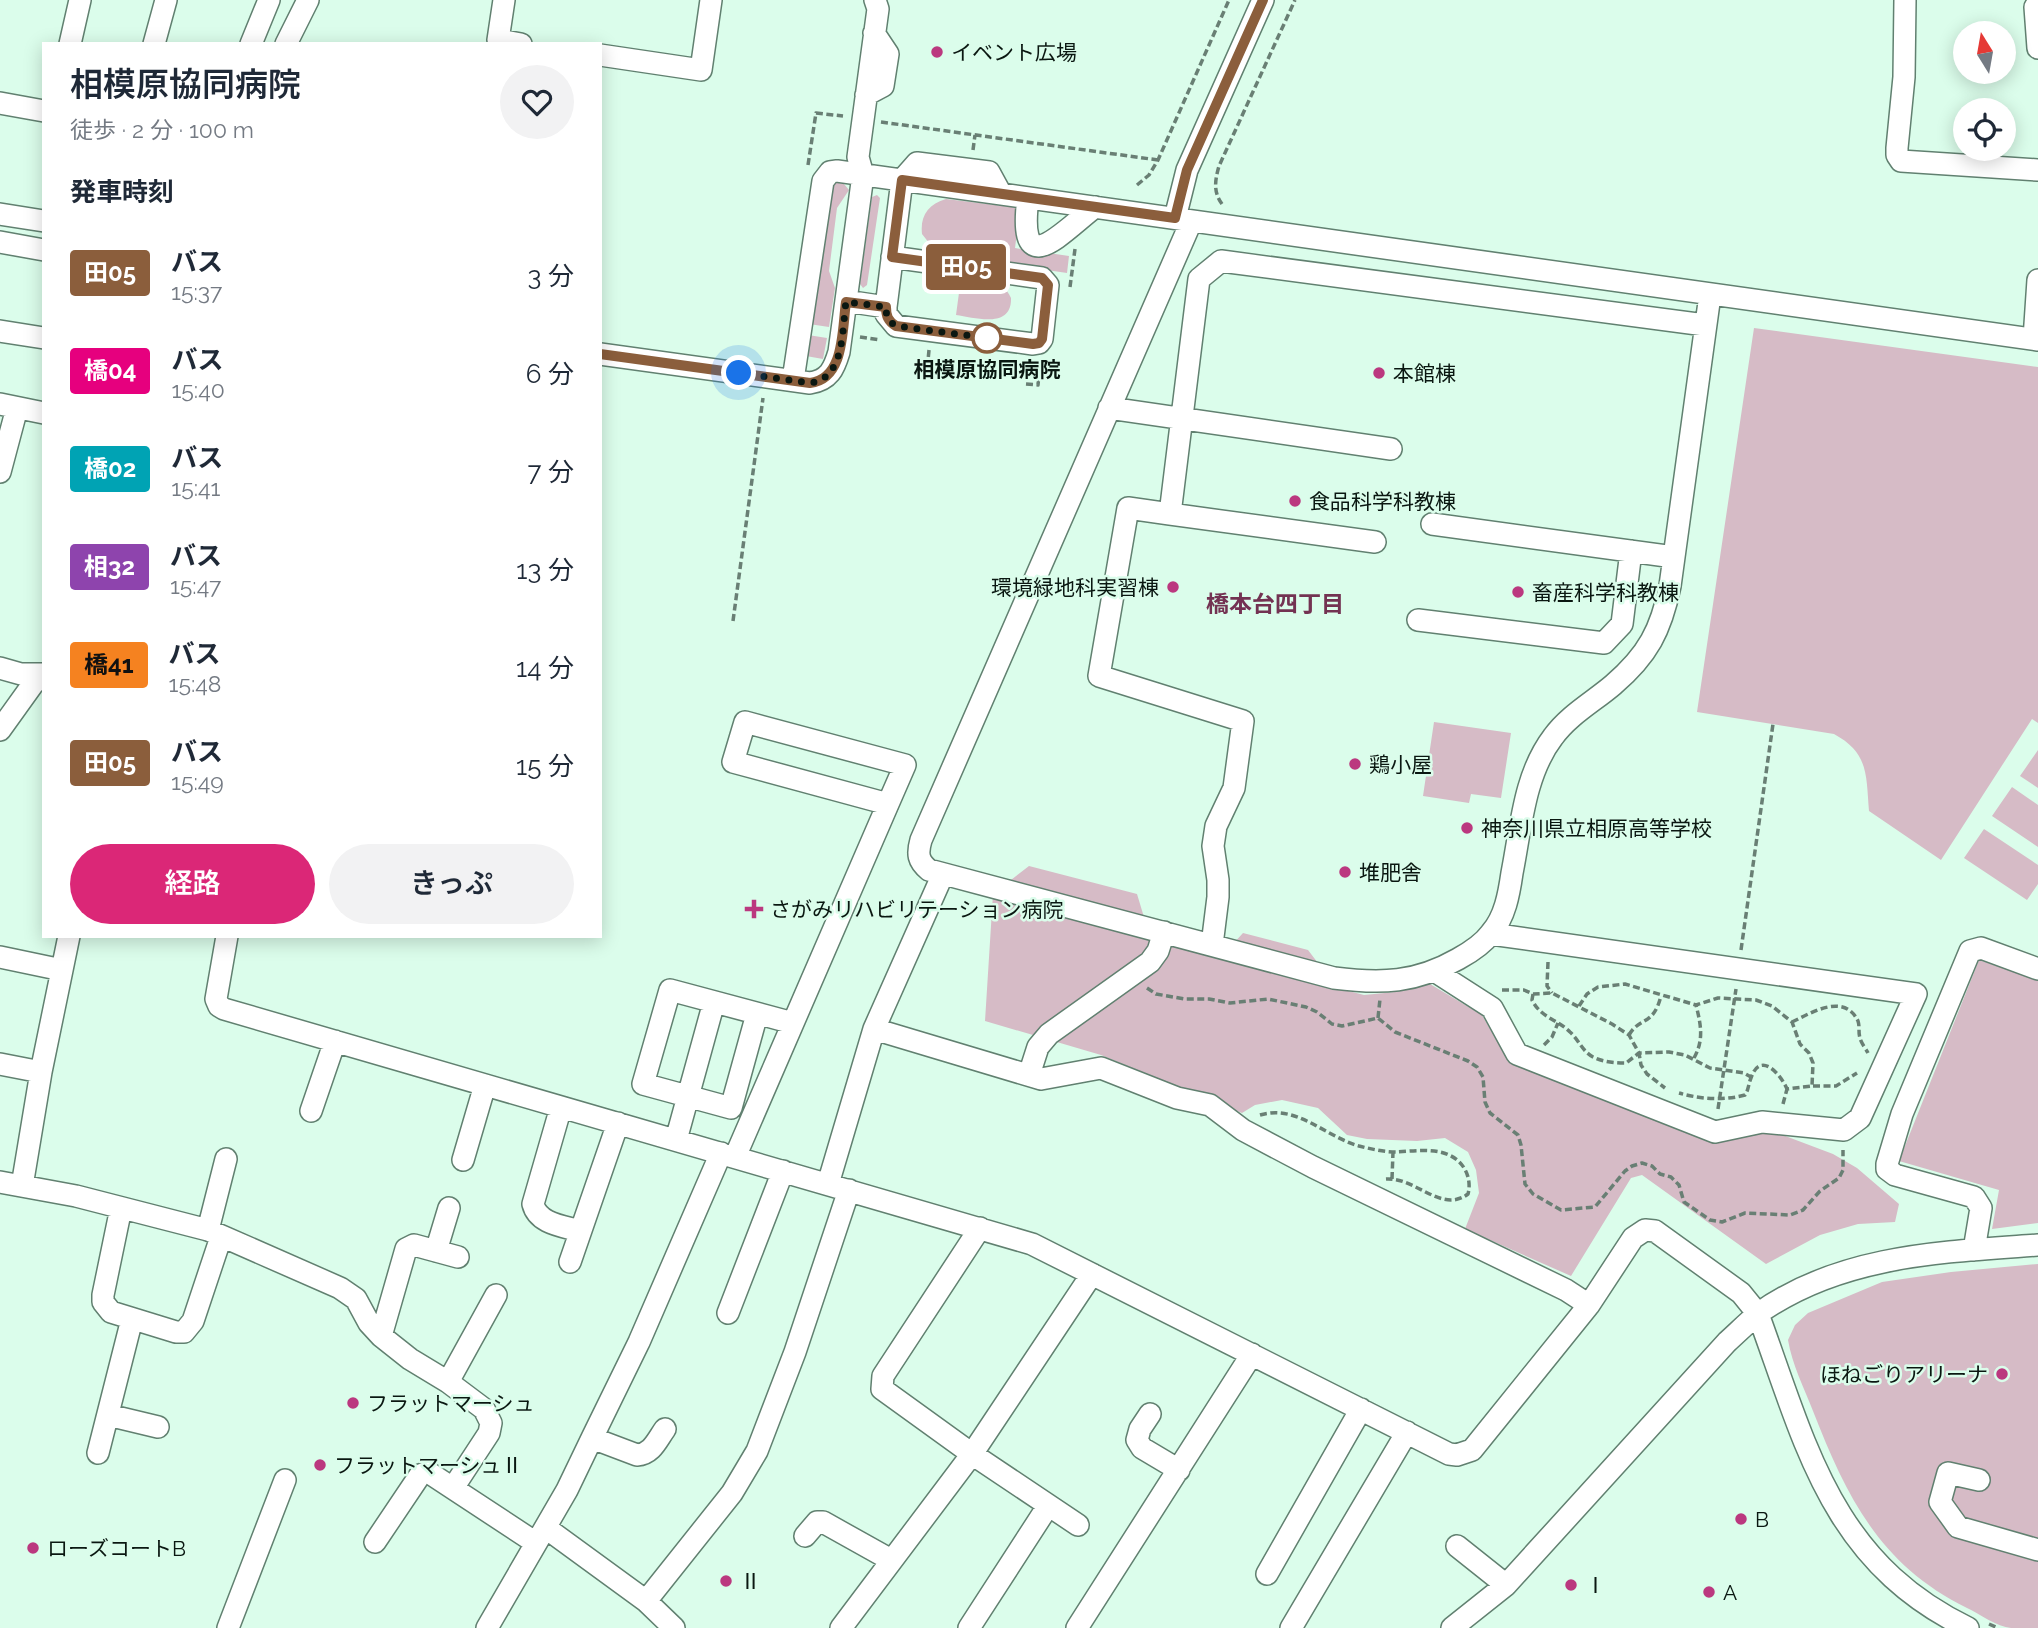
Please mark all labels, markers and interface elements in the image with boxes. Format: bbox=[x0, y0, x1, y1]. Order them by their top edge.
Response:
north arrow bbox=[1953, 21, 2016, 84]
map controls bbox=[1953, 21, 2016, 161]
place label: イベント広場 bbox=[951, 40, 1077, 65]
marker: イベント広場 bbox=[929, 44, 945, 60]
text: 相模原協同病院 bbox=[70, 65, 301, 104]
button: heart bbox=[500, 65, 574, 139]
button: locate bbox=[1953, 98, 2016, 161]
text: 徒歩 · 2 分 · 100 m bbox=[70, 116, 254, 143]
text: 発車時刻 bbox=[70, 177, 174, 207]
line badge: 田05 bbox=[926, 244, 1006, 290]
text: バス bbox=[171, 247, 223, 277]
text: 田05 bbox=[940, 252, 992, 281]
text: 田05 bbox=[84, 258, 136, 287]
text: 3 分 bbox=[527, 261, 574, 291]
text: 15:37 bbox=[171, 278, 222, 305]
marker: 相模原協同病院 bbox=[972, 323, 1002, 353]
text: バス bbox=[171, 345, 223, 375]
your location bbox=[721, 355, 756, 390]
text: 橋04 bbox=[84, 356, 136, 385]
place label: 相模原協同病院 bbox=[914, 357, 1061, 382]
text: 6 分 bbox=[526, 359, 574, 389]
place label: 本館棟 bbox=[1393, 361, 1456, 386]
marker: 本館棟 bbox=[1371, 365, 1387, 381]
text: 15:40 bbox=[171, 376, 225, 403]
text: バス bbox=[171, 443, 223, 473]
text: 橋02 bbox=[84, 454, 136, 483]
text: 7 分 bbox=[527, 457, 574, 487]
text: 15:41 bbox=[171, 474, 220, 501]
place label: 食品科学科教棟 bbox=[1309, 489, 1456, 514]
marker: 食品科学科教棟 bbox=[1287, 493, 1303, 509]
text: バス bbox=[170, 541, 222, 571]
text: 相32 bbox=[84, 552, 135, 581]
text: 13 分 bbox=[516, 555, 574, 585]
text: 15:47 bbox=[170, 572, 221, 599]
place label: 環境緑地科実習棟 bbox=[991, 575, 1159, 600]
marker: 環境緑地科実習棟 bbox=[1165, 579, 1181, 595]
place label: 畜産科学科教棟 bbox=[1532, 580, 1679, 605]
marker: 畜産科学科教棟 bbox=[1510, 584, 1526, 600]
district label: 橋本台四丁目 bbox=[1206, 590, 1344, 617]
text: バス bbox=[169, 639, 221, 669]
text: 橋41 bbox=[84, 650, 134, 679]
text: 14 分 bbox=[516, 653, 574, 683]
text: 15:48 bbox=[169, 670, 221, 697]
text: バス bbox=[171, 737, 223, 767]
text: 田05 bbox=[84, 748, 136, 777]
text: 15 分 bbox=[516, 751, 574, 781]
place label: 鶏小屋 bbox=[1369, 752, 1432, 777]
marker: 鶏小屋 bbox=[1347, 756, 1363, 772]
text: 15:49 bbox=[171, 768, 224, 795]
place label: 神奈川県立相原高等学校 bbox=[1481, 816, 1712, 841]
marker: 神奈川県立相原高等学校 bbox=[1459, 820, 1475, 836]
button: 経路 bbox=[70, 844, 315, 924]
button: きっぷ bbox=[329, 844, 574, 924]
place label: 堆肥舎 bbox=[1359, 860, 1422, 885]
marker: 堆肥舎 bbox=[1337, 864, 1353, 880]
place label: さがみリハビリテーション病院 bbox=[770, 897, 1064, 922]
marker: さがみリハビリテーション病院 bbox=[744, 899, 764, 919]
place label: ほねごりアリーナ bbox=[1820, 1362, 1988, 1387]
marker: ほねごりアリーナ bbox=[1994, 1366, 2010, 1382]
place label: フラットマーシュ bbox=[367, 1391, 535, 1416]
marker: フラットマーシュ bbox=[345, 1395, 361, 1411]
place label: フラットマーシュⅡ bbox=[334, 1453, 523, 1478]
marker: フラットマーシュⅡ bbox=[312, 1457, 328, 1473]
place label: B bbox=[1755, 1507, 1769, 1532]
marker: B bbox=[1733, 1511, 1749, 1527]
place label: ローズコートB bbox=[47, 1536, 186, 1561]
marker: ローズコートB bbox=[25, 1540, 41, 1556]
place label: Ⅱ bbox=[740, 1569, 761, 1594]
marker: Ⅱ bbox=[718, 1573, 734, 1589]
place label: Ⅰ bbox=[1585, 1573, 1606, 1598]
marker: Ⅰ bbox=[1563, 1577, 1579, 1593]
place label: A bbox=[1723, 1580, 1737, 1605]
marker: A bbox=[1701, 1584, 1717, 1600]

